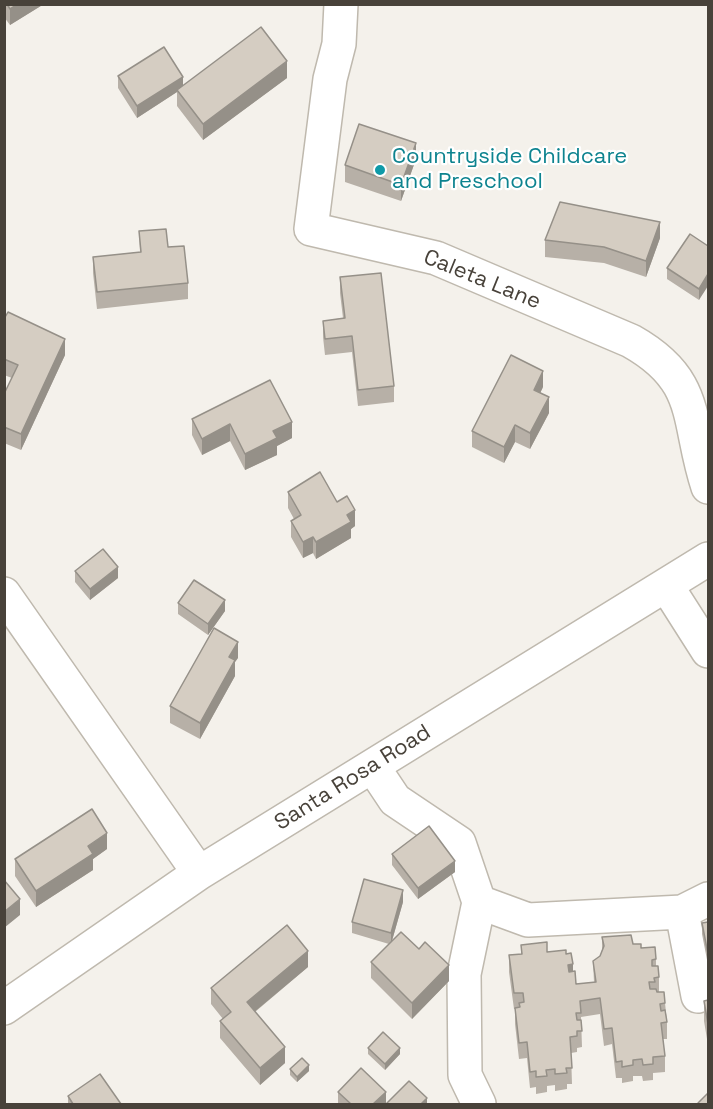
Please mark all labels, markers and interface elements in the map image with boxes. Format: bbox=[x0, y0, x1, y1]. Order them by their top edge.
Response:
place label: Countryside Childcare and Preschool bbox=[392, 144, 627, 196]
marker: Countryside Childcare and Preschool bbox=[373, 163, 387, 177]
street label: Caleta Lane bbox=[419, 244, 545, 316]
street label: Santa Rosa Road bbox=[270, 719, 436, 837]

